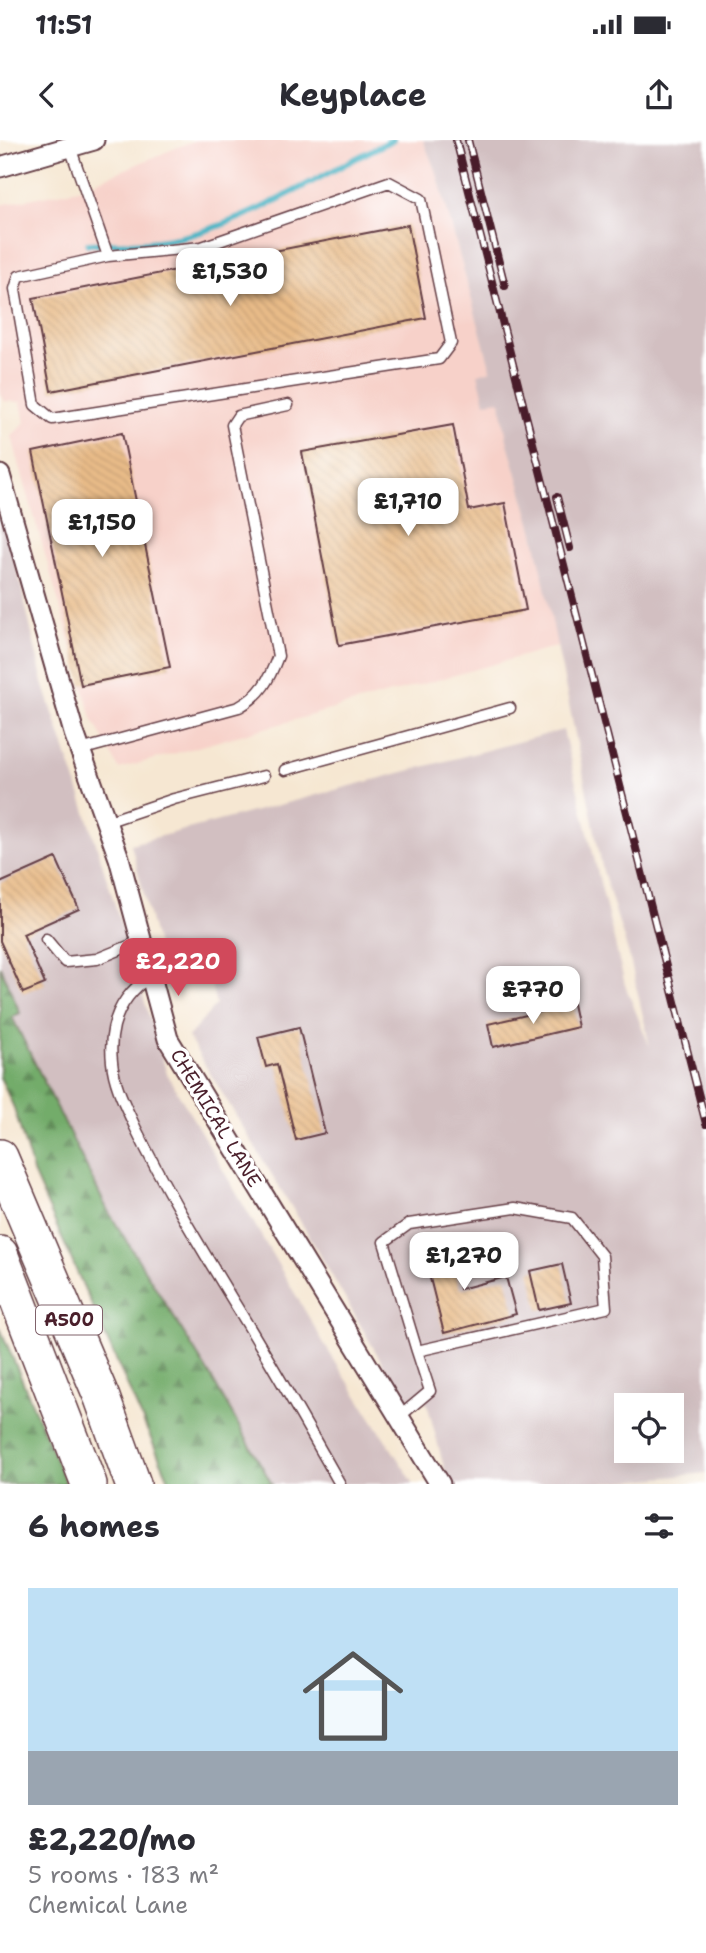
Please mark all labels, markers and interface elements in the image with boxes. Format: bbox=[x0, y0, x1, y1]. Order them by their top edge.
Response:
text: 11:51 bbox=[35, 7, 93, 42]
text: Keyplace bbox=[279, 73, 427, 116]
icon: back bbox=[28, 76, 66, 114]
icon: share bbox=[640, 76, 678, 114]
pin: £1,530 bbox=[173, 248, 287, 308]
text: £1,530 bbox=[192, 256, 268, 286]
pin: £1,710 bbox=[351, 478, 465, 538]
text: £1,710 bbox=[374, 486, 442, 516]
pin: £1,150 bbox=[45, 500, 159, 559]
text: £1,150 bbox=[68, 507, 136, 537]
pin: £2,220 bbox=[121, 938, 235, 998]
text: £2,220 bbox=[135, 946, 221, 976]
pin: £770 bbox=[492, 966, 574, 1026]
text: £770 bbox=[502, 974, 564, 1004]
street label: CHEMICAL LANE bbox=[165, 1044, 267, 1192]
pin: £1,270 bbox=[407, 1232, 521, 1292]
text: £1,270 bbox=[426, 1240, 502, 1270]
road number: A500 bbox=[36, 1306, 102, 1335]
map controls bbox=[614, 1393, 684, 1463]
button: locate bbox=[614, 1393, 684, 1463]
text: 6 homes bbox=[28, 1506, 160, 1547]
icon: filters bbox=[640, 1507, 678, 1545]
icon: home bbox=[290, 1633, 416, 1759]
text: £2,220/mo bbox=[28, 1819, 196, 1860]
text: 5 rooms · 183 m² bbox=[28, 1860, 219, 1890]
text: Chemical Lane bbox=[28, 1890, 188, 1920]

